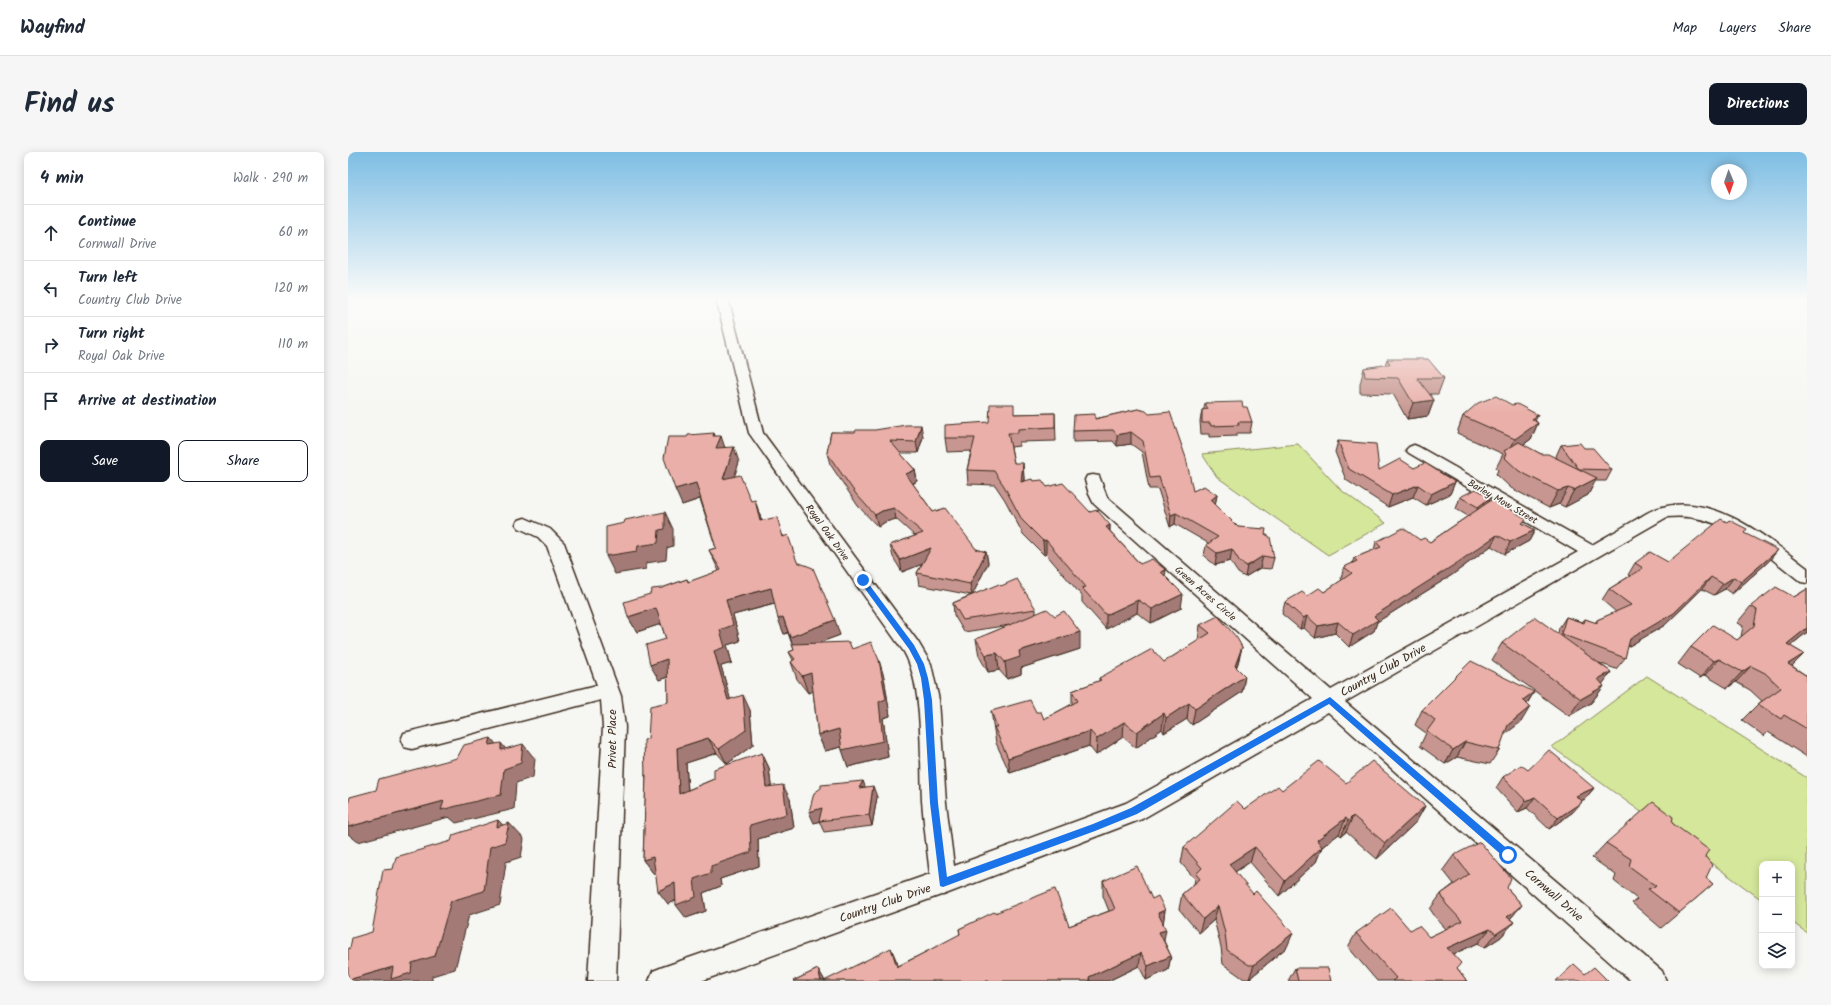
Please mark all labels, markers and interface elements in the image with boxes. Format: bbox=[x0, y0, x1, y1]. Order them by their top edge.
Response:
text: Wayfind bbox=[20, 13, 85, 43]
text: Map bbox=[1673, 17, 1697, 39]
text: Layers bbox=[1719, 17, 1757, 39]
text: Share bbox=[1779, 17, 1811, 39]
text: Find us bbox=[24, 82, 115, 127]
button: Directions bbox=[1709, 83, 1807, 125]
north arrow bbox=[1711, 164, 1747, 200]
text: 4 min bbox=[40, 165, 84, 192]
text: Walk · 290 m bbox=[233, 168, 308, 189]
text: Continue bbox=[78, 210, 136, 234]
icon: ahead bbox=[40, 222, 62, 244]
text: 60 m bbox=[279, 222, 308, 243]
text: Cornwall Drive bbox=[78, 234, 156, 255]
text: Turn left bbox=[78, 266, 138, 290]
icon: left bbox=[40, 278, 62, 300]
text: 120 m bbox=[274, 278, 308, 299]
text: Country Club Drive bbox=[78, 290, 182, 311]
text: Turn right bbox=[78, 322, 145, 346]
icon: right bbox=[40, 334, 62, 356]
text: 110 m bbox=[278, 334, 308, 355]
text: Royal Oak Drive bbox=[78, 346, 165, 367]
text: Arrive at destination bbox=[78, 389, 217, 413]
icon: arrive bbox=[40, 390, 62, 412]
button: Save bbox=[40, 440, 170, 482]
button: Share bbox=[178, 440, 308, 482]
street label: Barley Mow Street bbox=[1464, 475, 1541, 528]
street label: Royal Oak Drive bbox=[801, 501, 854, 565]
street label: Green Acres Circle bbox=[1171, 562, 1240, 626]
route end bbox=[854, 571, 872, 589]
street label: Country Club Drive bbox=[1337, 639, 1430, 702]
street label: Privet Place bbox=[603, 709, 622, 769]
route start bbox=[1499, 846, 1517, 864]
map controls bbox=[1759, 861, 1795, 969]
button: + bbox=[1759, 861, 1795, 897]
street label: Cornwall Drive bbox=[1520, 864, 1588, 927]
street label: Country Club Drive bbox=[837, 879, 934, 928]
button: − bbox=[1759, 897, 1795, 933]
button: layers bbox=[1759, 933, 1795, 969]

